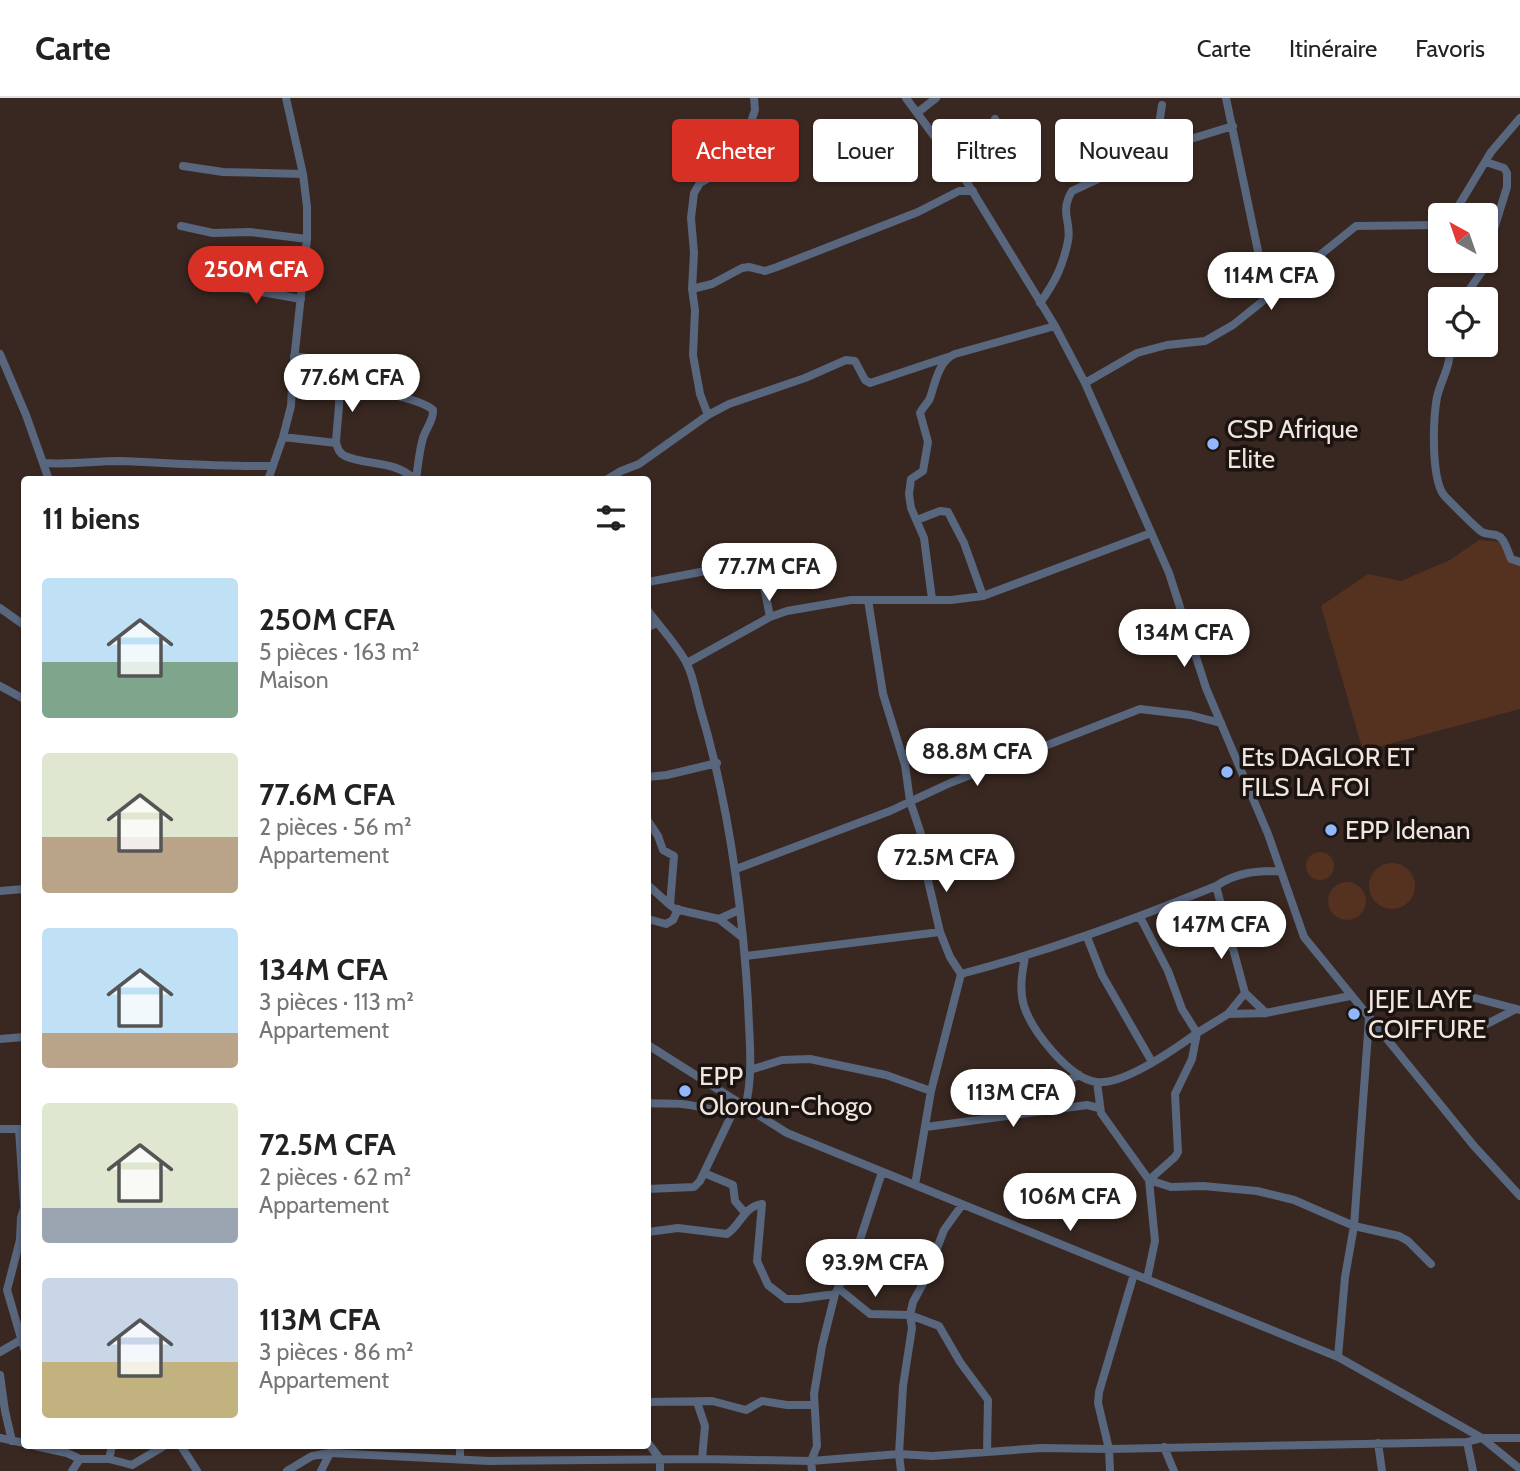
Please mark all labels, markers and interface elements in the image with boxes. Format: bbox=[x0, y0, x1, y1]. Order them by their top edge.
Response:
text: Carte bbox=[35, 28, 111, 68]
text: Carte bbox=[1197, 34, 1251, 63]
text: Itinéraire bbox=[1289, 34, 1377, 63]
text: Favoris bbox=[1415, 34, 1485, 63]
chip: Acheter bbox=[672, 119, 799, 182]
chip: Louer bbox=[813, 119, 918, 182]
chip: Filtres bbox=[932, 119, 1041, 182]
chip: Nouveau bbox=[1055, 119, 1193, 182]
north arrow bbox=[1428, 203, 1498, 273]
map controls bbox=[1428, 203, 1498, 357]
pin: 250M CFA bbox=[184, 246, 328, 306]
pin: 114M CFA bbox=[1199, 252, 1343, 312]
text: 250M CFA bbox=[204, 255, 308, 283]
text: 114M CFA bbox=[1224, 261, 1318, 289]
button: locate bbox=[1428, 287, 1498, 357]
pin: 77.6M CFA bbox=[272, 354, 432, 414]
text: 77.6M CFA bbox=[300, 363, 404, 391]
place label: CSP Afrique Elite bbox=[1227, 413, 1358, 475]
marker: CSP Afrique Elite bbox=[1205, 436, 1221, 452]
icon: filters bbox=[592, 499, 630, 537]
text: 11 biens bbox=[42, 500, 140, 537]
pin: 77.7M CFA bbox=[689, 544, 849, 603]
text: 77.7M CFA bbox=[718, 552, 820, 580]
text: 250M CFA bbox=[259, 601, 395, 638]
icon: home bbox=[98, 606, 182, 690]
pin: 134M CFA bbox=[1112, 610, 1256, 669]
text: 134M CFA bbox=[1135, 618, 1233, 646]
text: 5 pièces · 163 m² bbox=[259, 638, 419, 666]
text: Maison bbox=[259, 666, 328, 694]
pin: 88.8M CFA bbox=[897, 728, 1057, 788]
text: 88.8M CFA bbox=[922, 737, 1032, 765]
place label: Ets DAGLOR ET FILS LA FOI bbox=[1241, 741, 1415, 803]
marker: Ets DAGLOR ET FILS LA FOI bbox=[1219, 764, 1235, 780]
text: 77.6M CFA bbox=[259, 776, 395, 813]
icon: home bbox=[98, 781, 182, 865]
text: 2 pièces · 56 m² bbox=[259, 813, 412, 841]
place label: EPP Idenan bbox=[1345, 814, 1471, 846]
marker: EPP Idenan bbox=[1323, 822, 1339, 838]
pin: 72.5M CFA bbox=[866, 834, 1026, 894]
text: Appartement bbox=[259, 841, 389, 869]
text: 72.5M CFA bbox=[894, 843, 998, 871]
pin: 147M CFA bbox=[1149, 902, 1293, 961]
text: 147M CFA bbox=[1172, 910, 1270, 938]
text: 134M CFA bbox=[259, 951, 388, 988]
icon: home bbox=[98, 956, 182, 1040]
place label: JEJE LAYE COIFFURE bbox=[1367, 983, 1486, 1045]
text: 3 pièces · 113 m² bbox=[259, 988, 414, 1016]
marker: JEJE LAYE COIFFURE bbox=[1346, 1006, 1362, 1022]
text: Appartement bbox=[259, 1016, 389, 1044]
place label: EPP Oloroun-Chogo bbox=[699, 1060, 872, 1122]
pin: 113M CFA bbox=[941, 1070, 1085, 1129]
text: 113M CFA bbox=[967, 1078, 1059, 1106]
marker: EPP Oloroun-Chogo bbox=[677, 1083, 693, 1099]
text: 72.5M CFA bbox=[259, 1126, 396, 1163]
icon: home bbox=[98, 1131, 182, 1215]
text: 2 pièces · 62 m² bbox=[259, 1163, 411, 1191]
pin: 106M CFA bbox=[998, 1174, 1142, 1233]
text: 106M CFA bbox=[1019, 1182, 1121, 1210]
text: Appartement bbox=[259, 1191, 389, 1219]
pin: 93.9M CFA bbox=[795, 1240, 955, 1299]
text: 93.9M CFA bbox=[822, 1248, 928, 1276]
text: 113M CFA bbox=[259, 1301, 380, 1338]
icon: home bbox=[98, 1306, 182, 1390]
text: 3 pièces · 86 m² bbox=[259, 1338, 413, 1366]
text: Appartement bbox=[259, 1366, 389, 1394]

